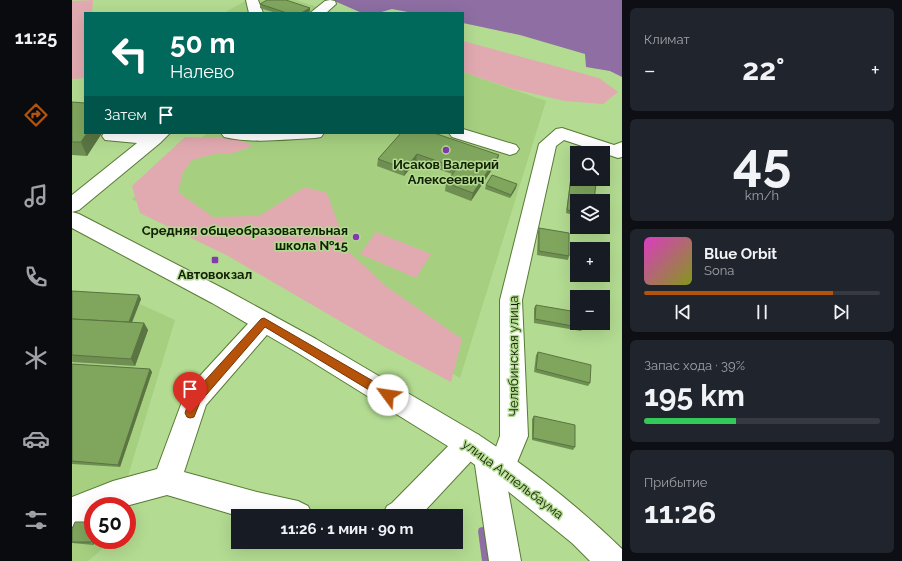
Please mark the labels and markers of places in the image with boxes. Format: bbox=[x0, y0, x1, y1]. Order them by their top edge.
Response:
marker: Исаков Валерий Алексеевич bbox=[441, 145, 451, 155]
place label: Исаков Валерий Алексеевич bbox=[393, 157, 499, 187]
place label: Средняя общеобразовательная школа №15 bbox=[142, 223, 348, 253]
marker: Средняя общеобразовательная школа №15 bbox=[351, 232, 361, 242]
marker: Автовокзал bbox=[210, 255, 220, 265]
place label: Автовокзал bbox=[178, 267, 252, 282]
pin bbox=[173, 372, 207, 413]

